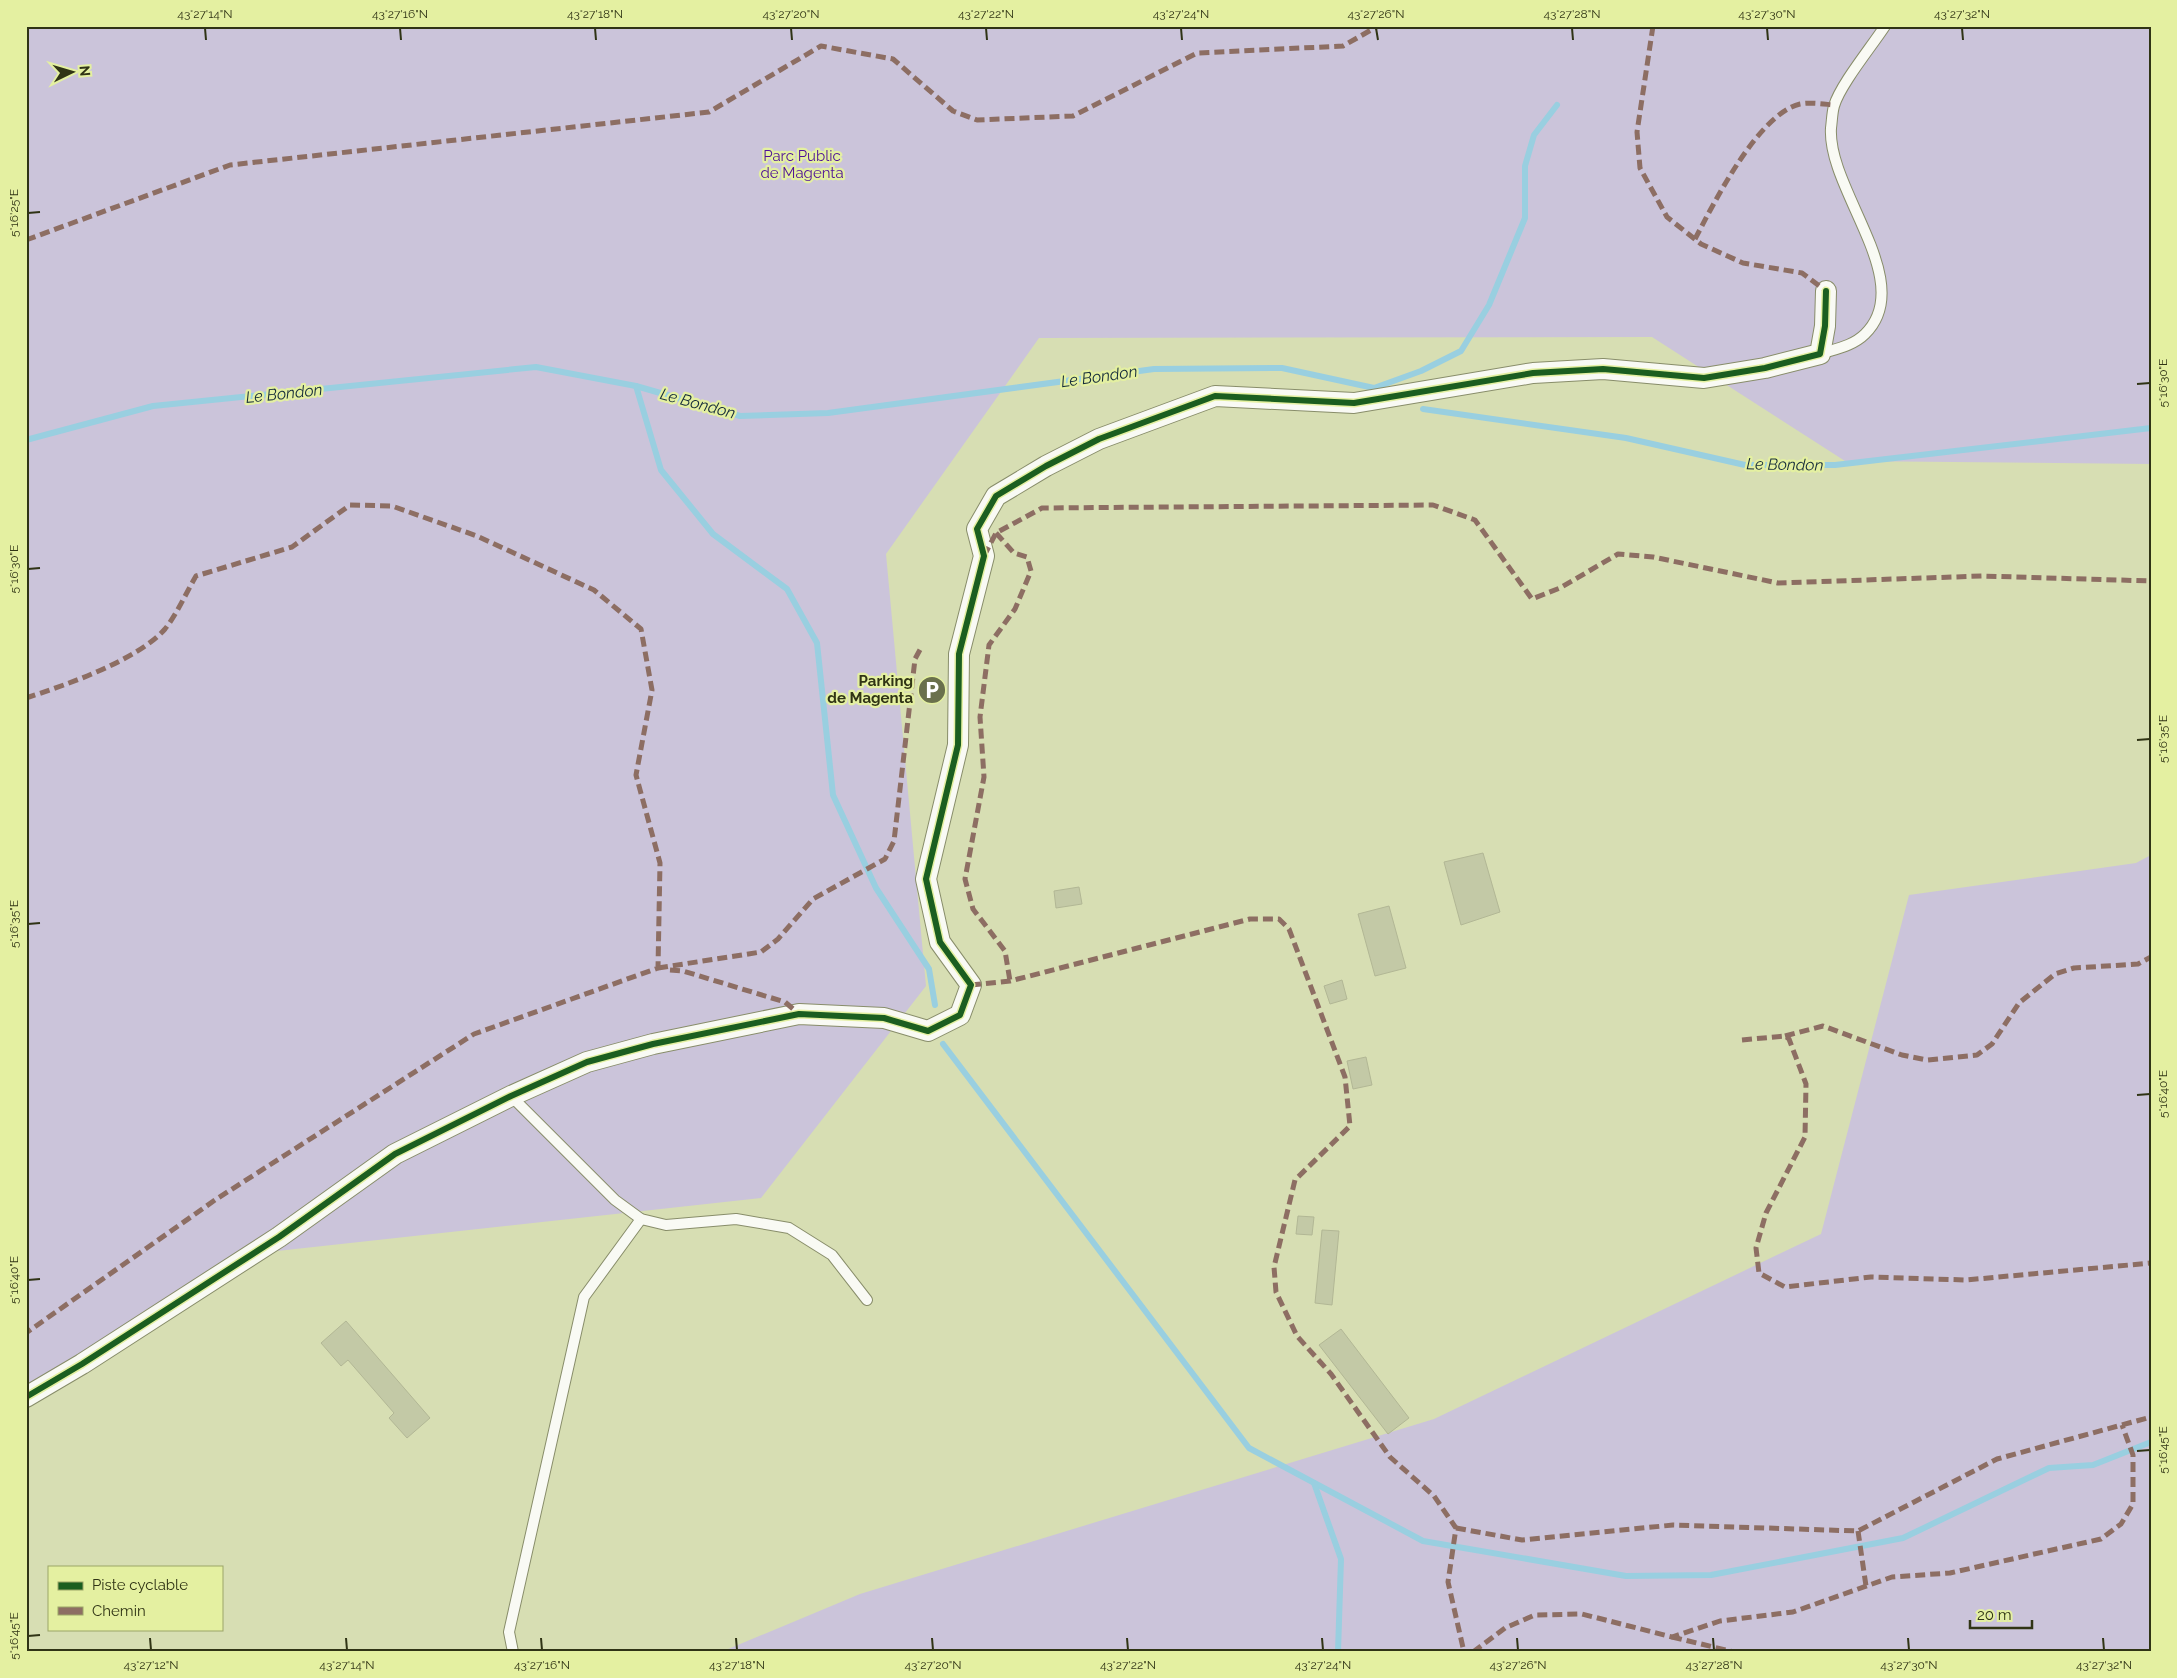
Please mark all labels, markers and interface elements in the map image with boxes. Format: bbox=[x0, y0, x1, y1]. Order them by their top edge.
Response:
text: 43°27'14"N bbox=[177, 7, 233, 21]
text: 43°27'16"N bbox=[372, 7, 428, 21]
text: 43°27'18"N bbox=[567, 7, 623, 21]
text: 43°27'20"N bbox=[762, 7, 820, 21]
text: 43°27'22"N bbox=[958, 7, 1014, 21]
text: 43°27'24"N bbox=[1153, 7, 1209, 21]
text: 43°27'26"N bbox=[1347, 7, 1405, 21]
text: 43°27'28"N bbox=[1544, 7, 1601, 21]
text: 43°27'30"N bbox=[1738, 7, 1796, 21]
text: 43°27'32"N bbox=[1934, 7, 1990, 21]
north arrow bbox=[48, 48, 98, 98]
text: N bbox=[77, 65, 93, 77]
park label: Parc Public de Magenta bbox=[760, 147, 844, 182]
text: 5°16'25"E bbox=[7, 189, 21, 237]
text: 5°16'30"E bbox=[2156, 359, 2170, 407]
water label: Le Bondon bbox=[1060, 362, 1139, 391]
water label: Le Bondon bbox=[245, 380, 323, 407]
water label: Le Bondon bbox=[658, 384, 738, 423]
water label: Le Bondon bbox=[1746, 454, 1824, 475]
text: 5°16'30"E bbox=[7, 545, 21, 593]
place label: Parking de Magenta bbox=[827, 672, 913, 707]
parking icon: Parking de Magenta bbox=[917, 675, 947, 705]
text: 5°16'35"E bbox=[2156, 715, 2170, 763]
text: 5°16'35"E bbox=[7, 900, 21, 948]
text: 5°16'40"E bbox=[2156, 1070, 2170, 1118]
text: 5°16'40"E bbox=[7, 1256, 21, 1304]
text: 5°16'45"E bbox=[2156, 1426, 2170, 1474]
legend bbox=[48, 1566, 222, 1630]
text: Piste cyclable bbox=[92, 1576, 188, 1594]
scale bar bbox=[1970, 1598, 2032, 1630]
text: Chemin bbox=[92, 1602, 146, 1620]
text: 20 m bbox=[1977, 1606, 2012, 1624]
text: 5°16'45"E bbox=[7, 1612, 21, 1660]
text: 43°27'12"N bbox=[123, 1658, 179, 1672]
text: 43°27'14"N bbox=[319, 1658, 375, 1672]
text: 43°27'16"N bbox=[514, 1658, 570, 1672]
text: 43°27'18"N bbox=[709, 1658, 765, 1672]
text: 43°27'20"N bbox=[904, 1658, 962, 1672]
text: 43°27'22"N bbox=[1100, 1658, 1156, 1672]
text: 43°27'24"N bbox=[1295, 1658, 1351, 1672]
text: 43°27'26"N bbox=[1489, 1658, 1547, 1672]
text: 43°27'28"N bbox=[1686, 1658, 1743, 1672]
text: 43°27'30"N bbox=[1880, 1658, 1938, 1672]
text: 43°27'32"N bbox=[2076, 1658, 2132, 1672]

